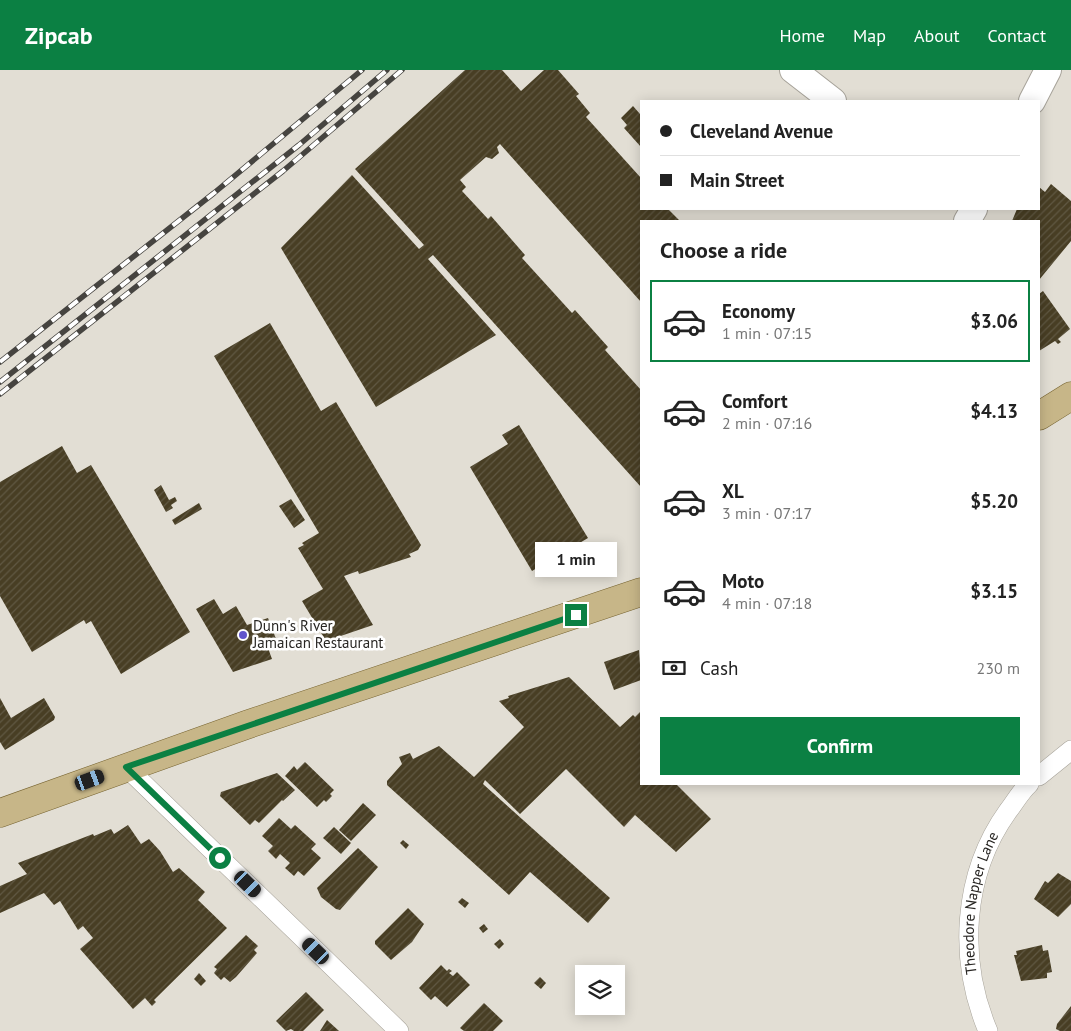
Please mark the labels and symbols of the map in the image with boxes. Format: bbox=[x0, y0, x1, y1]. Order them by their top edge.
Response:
callout: 1 min bbox=[535, 542, 617, 578]
route end bbox=[565, 604, 587, 626]
place label: Dunn's River Jamaican Restaurant bbox=[252, 616, 383, 652]
marker: Dunn's River Jamaican Restaurant bbox=[237, 629, 249, 641]
car bbox=[73, 768, 106, 792]
street label: Theodore Napper Lane bbox=[959, 828, 1002, 976]
route start bbox=[209, 847, 231, 869]
car bbox=[231, 868, 264, 900]
car bbox=[299, 935, 332, 967]

